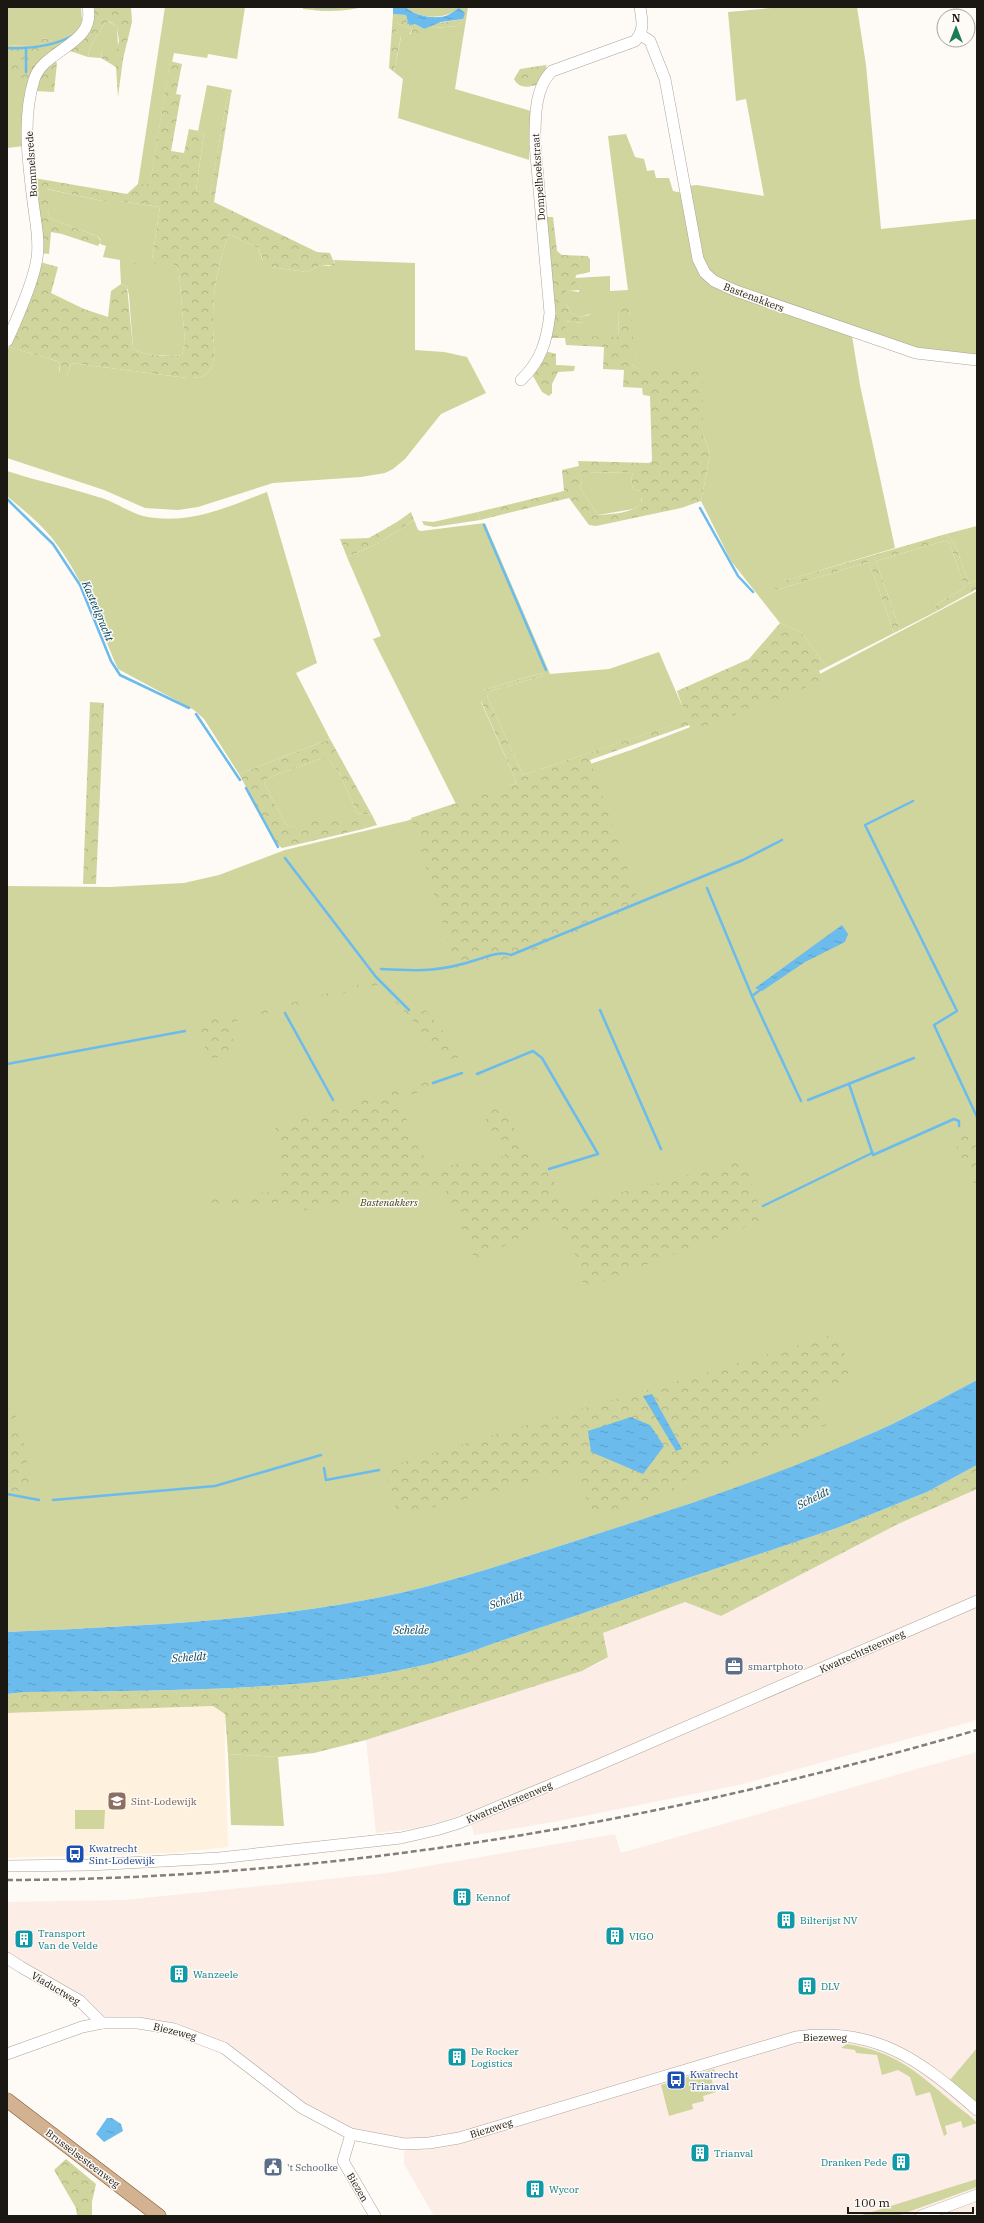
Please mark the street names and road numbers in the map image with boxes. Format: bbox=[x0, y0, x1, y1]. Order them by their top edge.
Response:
street label: Bommelsrede bbox=[23, 131, 40, 197]
street label: Dompelhoekstraat bbox=[529, 133, 548, 221]
street label: Bastenakkers bbox=[722, 280, 786, 315]
street label: Kwatrechtsteenweg bbox=[818, 1627, 907, 1676]
street label: Kwatrechtsteenweg bbox=[464, 1778, 555, 1826]
street label: Viaductweg bbox=[29, 1969, 83, 2008]
street label: Biezeweg bbox=[152, 2020, 198, 2043]
street label: Biezeweg bbox=[803, 2031, 848, 2044]
street label: Biezeweg bbox=[468, 2116, 515, 2141]
street label: Brusselsesteenweg bbox=[43, 2126, 123, 2191]
street label: Biezen bbox=[344, 2170, 371, 2205]

